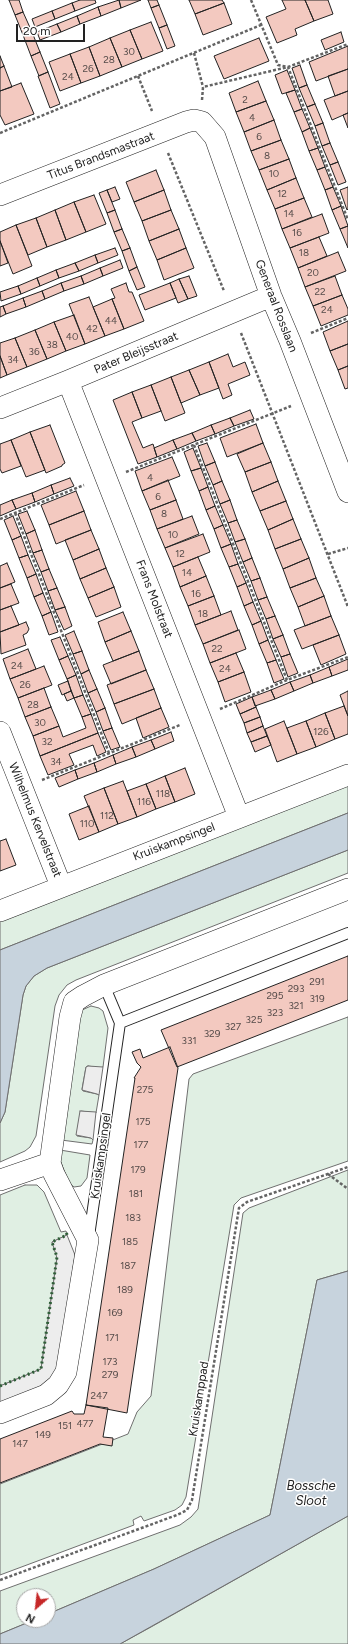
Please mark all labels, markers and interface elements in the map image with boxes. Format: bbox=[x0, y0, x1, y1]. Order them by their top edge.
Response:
scale bar bbox=[18, 16, 87, 42]
text: 20 m bbox=[23, 24, 51, 38]
house number: 30 bbox=[123, 46, 135, 58]
house number: 28 bbox=[103, 54, 115, 66]
house number: 26 bbox=[82, 63, 94, 75]
house number: 24 bbox=[62, 71, 74, 83]
house number: 2 bbox=[242, 94, 248, 106]
house number: 4 bbox=[249, 112, 255, 124]
street label: Titus Brandsmastraat bbox=[46, 129, 156, 183]
house number: 6 bbox=[256, 131, 262, 143]
house number: 8 bbox=[264, 150, 270, 162]
house number: 10 bbox=[269, 168, 279, 180]
house number: 12 bbox=[277, 188, 287, 200]
house number: 14 bbox=[284, 208, 294, 220]
house number: 16 bbox=[292, 227, 302, 239]
house number: 18 bbox=[299, 247, 309, 259]
street label: Generaal Rosslaan bbox=[252, 258, 300, 354]
house number: 20 bbox=[307, 267, 319, 279]
house number: 22 bbox=[314, 286, 326, 298]
house number: 24 bbox=[321, 304, 333, 316]
house number: 44 bbox=[105, 315, 117, 327]
house number: 42 bbox=[86, 323, 98, 335]
street label: Pater Bleijsstraat bbox=[92, 329, 180, 377]
house number: 40 bbox=[66, 331, 78, 343]
house number: 38 bbox=[46, 339, 58, 351]
house number: 36 bbox=[28, 346, 40, 358]
house number: 34 bbox=[7, 354, 19, 366]
house number: 4 bbox=[147, 472, 153, 484]
house number: 6 bbox=[155, 491, 161, 503]
house number: 8 bbox=[161, 508, 167, 520]
house number: 10 bbox=[168, 529, 178, 541]
house number: 12 bbox=[175, 548, 185, 560]
street label: Frans Molstraat bbox=[132, 558, 176, 640]
house number: 14 bbox=[182, 567, 192, 579]
house number: 16 bbox=[191, 588, 201, 600]
house number: 18 bbox=[198, 608, 208, 620]
house number: 22 bbox=[211, 643, 223, 655]
house number: 24 bbox=[11, 660, 23, 672]
house number: 24 bbox=[219, 663, 231, 675]
house number: 26 bbox=[19, 679, 31, 691]
house number: 28 bbox=[27, 699, 39, 711]
house number: 30 bbox=[34, 717, 46, 729]
house number: 126 bbox=[313, 726, 329, 738]
house number: 32 bbox=[41, 736, 53, 748]
house number: 34 bbox=[50, 756, 62, 768]
street label: Wilhelmus Kervelstraat bbox=[5, 761, 65, 879]
house number: 118 bbox=[156, 788, 170, 800]
house number: 116 bbox=[137, 796, 151, 808]
house number: 112 bbox=[100, 810, 114, 822]
house number: 110 bbox=[80, 818, 94, 830]
street label: Kruiskampsingel bbox=[131, 820, 217, 864]
house number: 291 bbox=[309, 976, 325, 988]
house number: 293 bbox=[288, 983, 304, 995]
house number: 295 bbox=[267, 990, 283, 1002]
house number: 319 bbox=[309, 993, 325, 1005]
house number: 321 bbox=[288, 1000, 304, 1012]
house number: 323 bbox=[267, 1007, 283, 1019]
house number: 325 bbox=[246, 1014, 262, 1026]
house number: 327 bbox=[225, 1021, 241, 1033]
house number: 329 bbox=[204, 1028, 220, 1040]
house number: 331 bbox=[181, 1035, 197, 1047]
house number: 275 bbox=[137, 1084, 153, 1096]
street label: Kruiskampsingel bbox=[88, 1112, 114, 1200]
house number: 175 bbox=[135, 1116, 151, 1128]
house number: 177 bbox=[134, 1139, 148, 1151]
house number: 179 bbox=[130, 1164, 146, 1176]
house number: 181 bbox=[129, 1188, 143, 1200]
house number: 183 bbox=[125, 1212, 141, 1224]
house number: 185 bbox=[122, 1236, 138, 1248]
house number: 187 bbox=[120, 1260, 136, 1272]
house number: 189 bbox=[117, 1284, 133, 1296]
house number: 169 bbox=[107, 1307, 123, 1319]
house number: 171 bbox=[105, 1332, 119, 1344]
house number: 173 bbox=[103, 1356, 117, 1368]
street label: Kruiskamppad bbox=[186, 1360, 212, 1438]
house number: 279 bbox=[102, 1369, 118, 1381]
house number: 247 bbox=[90, 1390, 108, 1402]
house number: 477 bbox=[77, 1418, 93, 1430]
house number: 151 bbox=[58, 1420, 72, 1432]
house number: 149 bbox=[35, 1429, 51, 1441]
house number: 147 bbox=[12, 1438, 28, 1450]
water label: Bossche Sloot bbox=[286, 1478, 336, 1509]
north arrow bbox=[16, 1588, 56, 1628]
text: N bbox=[24, 1610, 37, 1626]

